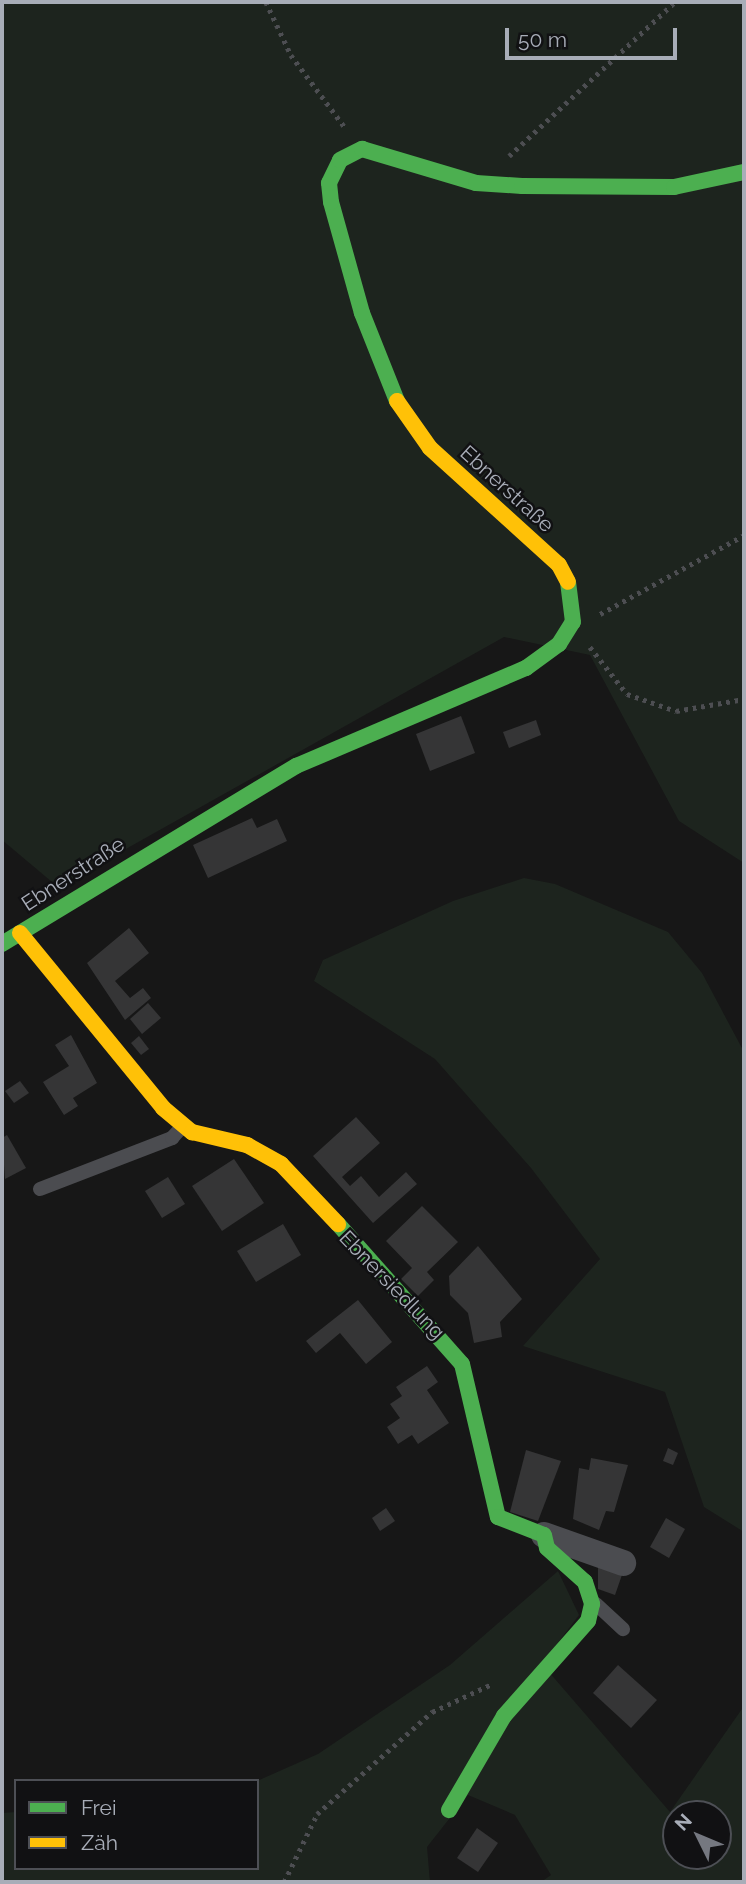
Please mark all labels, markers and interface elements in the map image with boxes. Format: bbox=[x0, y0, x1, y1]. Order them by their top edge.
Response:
scale bar bbox=[508, 14, 680, 58]
text: 50 m bbox=[518, 27, 567, 52]
street label: Ebnerstraße bbox=[455, 440, 559, 538]
street label: Ebnerstraße bbox=[17, 831, 129, 917]
street label: Ebnersiedlung bbox=[334, 1225, 450, 1345]
legend bbox=[14, 1779, 259, 1870]
text: Frei bbox=[81, 1795, 117, 1820]
north arrow bbox=[662, 1800, 732, 1870]
text: N bbox=[670, 1809, 696, 1835]
text: Zäh bbox=[81, 1830, 118, 1855]

